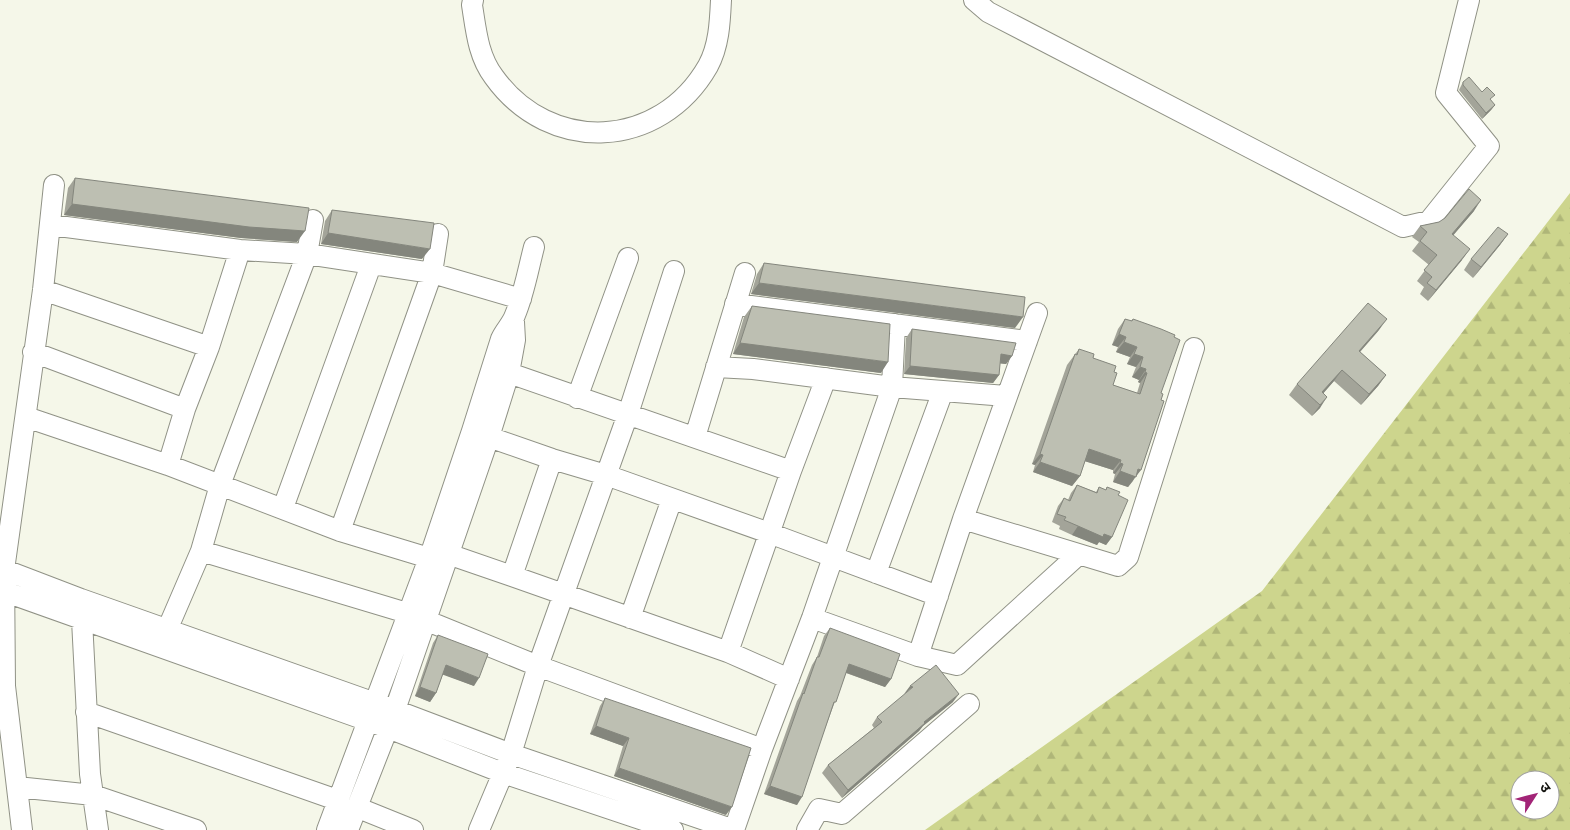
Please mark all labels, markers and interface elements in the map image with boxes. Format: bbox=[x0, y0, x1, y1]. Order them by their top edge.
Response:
north arrow bbox=[1510, 770, 1560, 820]
text: उ bbox=[1537, 779, 1555, 796]

